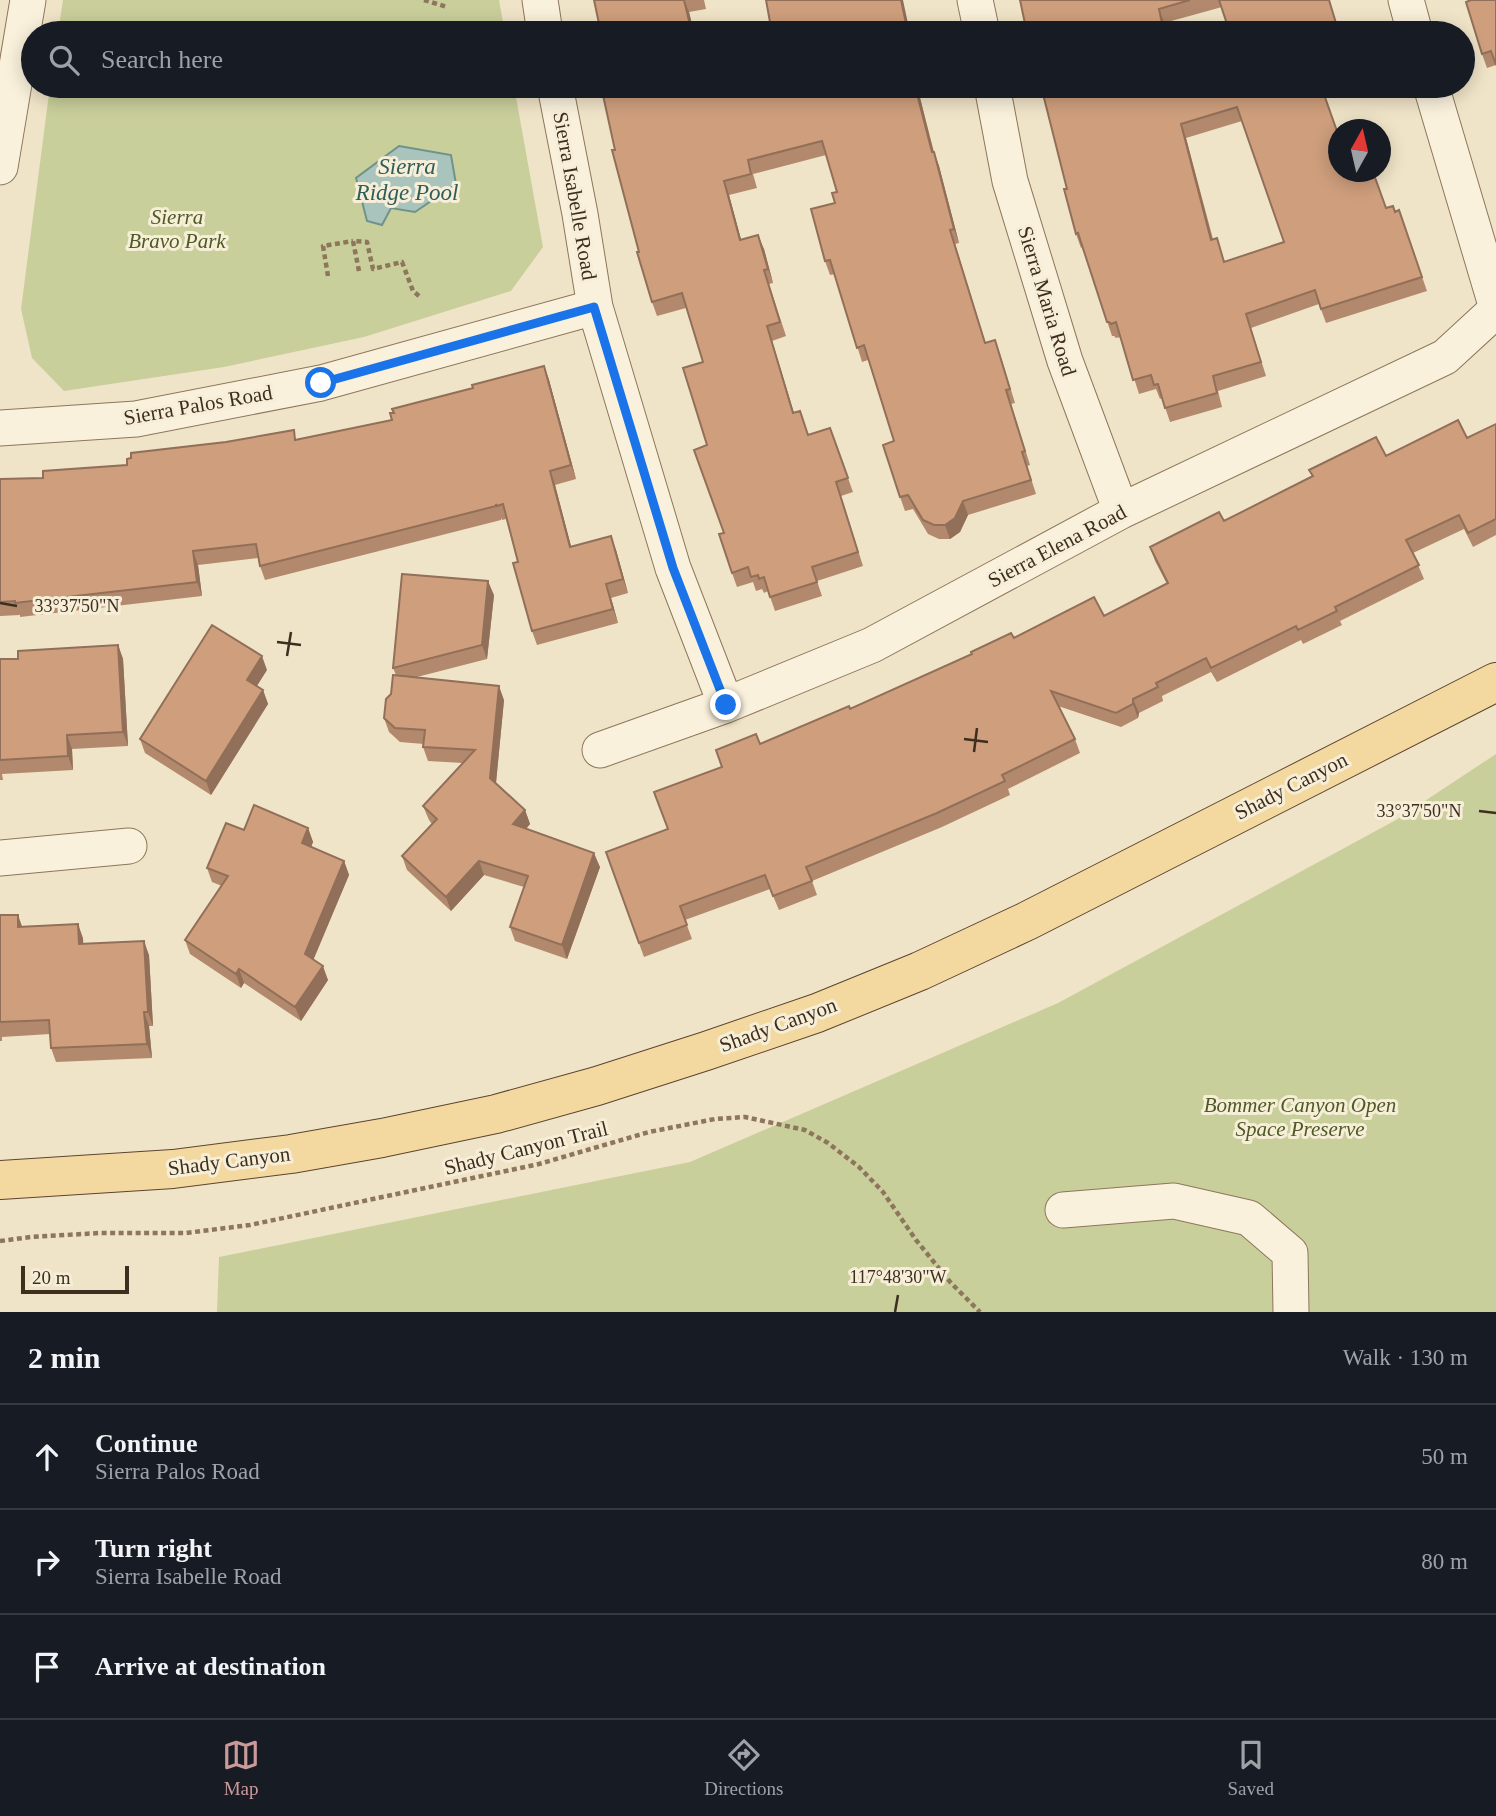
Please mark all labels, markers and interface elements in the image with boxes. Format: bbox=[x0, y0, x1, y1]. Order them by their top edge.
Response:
search box bbox=[21, 21, 1475, 98]
icon: search bbox=[45, 41, 83, 79]
text: Search here bbox=[101, 45, 223, 74]
street label: Sierra Isabelle Road bbox=[548, 110, 602, 282]
north arrow bbox=[1328, 119, 1391, 182]
water label: Sierra Ridge Pool bbox=[355, 154, 458, 205]
park label: Sierra Bravo Park bbox=[128, 205, 226, 253]
street label: Sierra Maria Road bbox=[1013, 223, 1081, 379]
route start bbox=[305, 367, 336, 398]
street label: Sierra Palos Road bbox=[122, 380, 275, 430]
street label: Sierra Elena Road bbox=[984, 499, 1131, 592]
text: 33°37'50"N bbox=[35, 596, 119, 616]
route end bbox=[710, 689, 741, 720]
street label: Shady Canyon bbox=[1231, 747, 1352, 825]
text: 33°37'50"N bbox=[1377, 801, 1461, 821]
street label: Shady Canyon bbox=[716, 993, 840, 1057]
park label: Bommer Canyon Open Space Preserve bbox=[1204, 1093, 1396, 1141]
street label: Shady Canyon Trail bbox=[442, 1116, 611, 1180]
street label: Shady Canyon bbox=[166, 1142, 292, 1180]
scale bar bbox=[21, 1263, 130, 1295]
text: 20 m bbox=[32, 1267, 71, 1288]
text: 117°48'30"W bbox=[849, 1267, 947, 1287]
text: 2 min bbox=[28, 1341, 101, 1374]
text: Walk · 130 m bbox=[1343, 1345, 1468, 1370]
text: Continue bbox=[95, 1429, 198, 1458]
icon: ahead bbox=[28, 1438, 66, 1476]
text: 50 m bbox=[1421, 1444, 1468, 1469]
text: Sierra Palos Road bbox=[95, 1459, 260, 1484]
text: Turn right bbox=[95, 1534, 212, 1563]
icon: right bbox=[28, 1543, 66, 1581]
text: 80 m bbox=[1421, 1549, 1468, 1574]
text: Sierra Isabelle Road bbox=[95, 1564, 281, 1589]
icon: arrive bbox=[28, 1648, 66, 1686]
text: Arrive at destination bbox=[95, 1652, 326, 1681]
tab: Map bbox=[222, 1736, 260, 1800]
tab: Directions bbox=[704, 1736, 783, 1800]
tab: Saved bbox=[1227, 1736, 1274, 1800]

